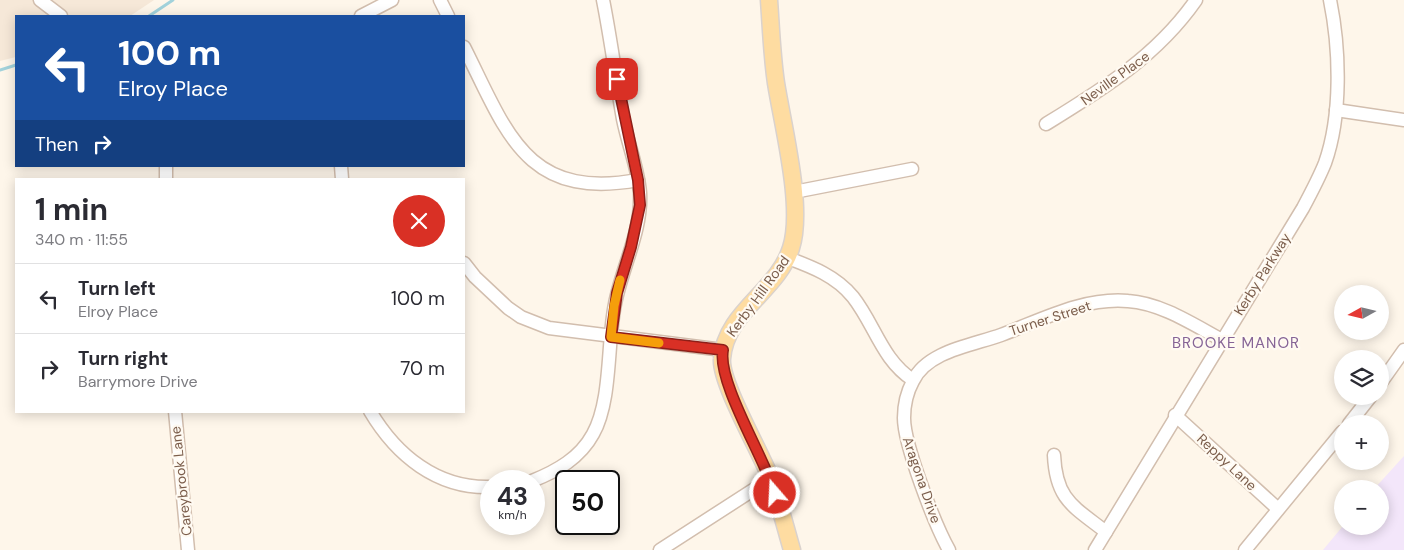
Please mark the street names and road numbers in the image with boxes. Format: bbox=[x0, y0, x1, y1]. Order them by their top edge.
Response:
street label: Neville Place bbox=[1077, 47, 1153, 109]
street label: Kerby Parkway bbox=[1230, 229, 1295, 319]
street label: Kerby Hill Road bbox=[723, 252, 793, 340]
street label: Turner Street bbox=[1007, 296, 1093, 340]
street label: Careybrook Lane bbox=[166, 425, 196, 537]
street label: Reppy Lane bbox=[1193, 430, 1261, 494]
street label: Aragona Drive bbox=[899, 434, 945, 526]

